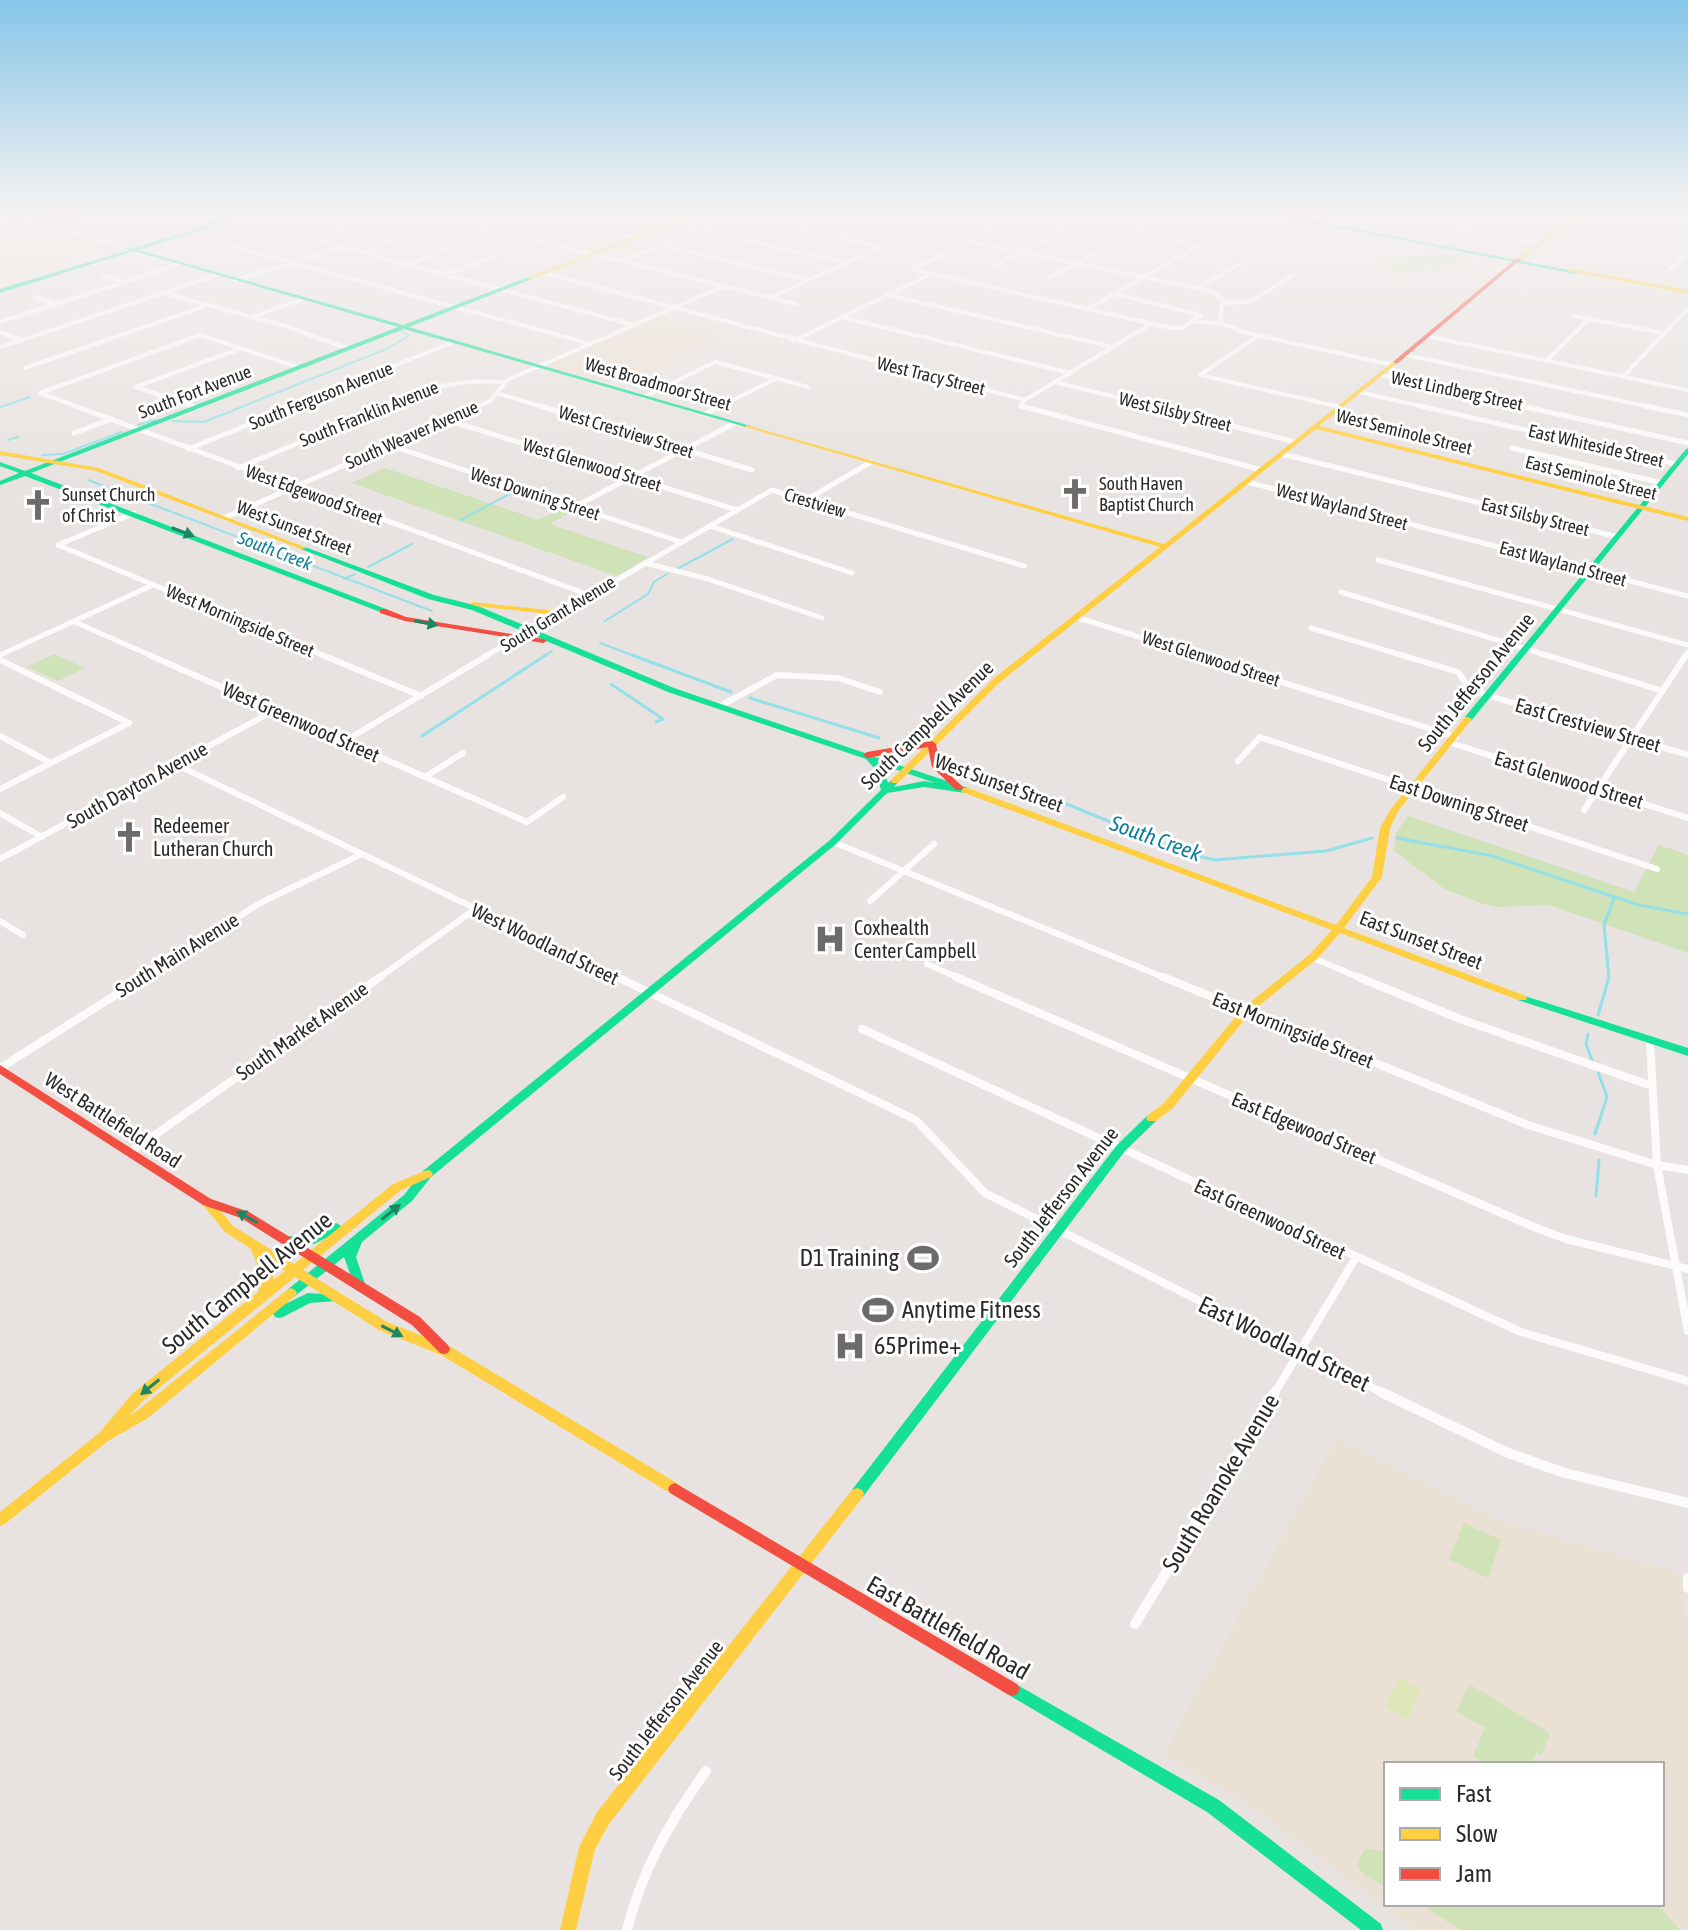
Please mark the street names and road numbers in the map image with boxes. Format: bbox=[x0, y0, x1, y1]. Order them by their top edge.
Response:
street label: West Tracy Street bbox=[875, 352, 987, 399]
street label: West Broadmoor Street bbox=[583, 353, 734, 414]
street label: South Ferguson Avenue bbox=[246, 357, 396, 434]
street label: South Fort Avenue bbox=[135, 360, 254, 423]
street label: West Lindberg Street bbox=[1389, 366, 1525, 415]
street label: South Franklin Avenue bbox=[296, 376, 441, 451]
street label: West Silsby Street bbox=[1117, 387, 1234, 436]
street label: South Weaver Avenue bbox=[342, 396, 481, 473]
street label: West Crestview Street bbox=[556, 401, 696, 462]
street label: West Seminole Street bbox=[1334, 404, 1474, 459]
street label: East Whiteside Street bbox=[1526, 420, 1666, 471]
street label: West Glenwood Street bbox=[520, 433, 664, 496]
street label: East Seminole Street bbox=[1523, 451, 1659, 504]
street label: West Edgewood Street bbox=[243, 460, 386, 529]
street label: West Downing Street bbox=[468, 463, 603, 524]
street label: West Wayland Street bbox=[1274, 479, 1410, 534]
street label: Crestview bbox=[782, 483, 849, 522]
street label: East Silsby Street bbox=[1479, 493, 1591, 540]
street label: West Sunset Street bbox=[234, 496, 355, 559]
street label: East Wayland Street bbox=[1497, 536, 1629, 591]
street label: South Grant Avenue bbox=[497, 571, 619, 656]
street label: West Morningside Street bbox=[163, 580, 317, 661]
street label: South Jefferson Avenue bbox=[1413, 608, 1538, 755]
street label: West Glenwood Street bbox=[1140, 626, 1283, 691]
street label: South Campbell Avenue bbox=[856, 656, 998, 794]
street label: West Greenwood Street bbox=[219, 677, 383, 767]
street label: East Crestview Street bbox=[1513, 693, 1664, 756]
street label: South Dayton Avenue bbox=[62, 736, 211, 833]
street label: East Glenwood Street bbox=[1492, 746, 1647, 813]
street label: West Sunset Street bbox=[932, 749, 1067, 816]
street label: East Downing Street bbox=[1387, 769, 1532, 836]
street label: West Woodland Street bbox=[468, 898, 623, 989]
street label: East Sunset Street bbox=[1357, 906, 1486, 974]
street label: South Main Avenue bbox=[111, 908, 243, 1002]
street label: South Market Avenue bbox=[231, 977, 372, 1085]
street label: East Morningside Street bbox=[1209, 987, 1377, 1072]
street label: West Battlefield Road bbox=[41, 1067, 186, 1172]
street label: East Edgewood Street bbox=[1228, 1087, 1380, 1169]
street label: South Jefferson Avenue bbox=[999, 1122, 1122, 1271]
street label: East Greenwood Street bbox=[1191, 1173, 1350, 1264]
street label: South Campbell Avenue bbox=[157, 1206, 337, 1359]
street label: East Woodland Street bbox=[1194, 1290, 1374, 1397]
street label: South Roanoke Avenue bbox=[1157, 1389, 1284, 1577]
street label: East Battlefield Road bbox=[862, 1570, 1034, 1685]
street label: South Jefferson Avenue bbox=[604, 1635, 727, 1784]

